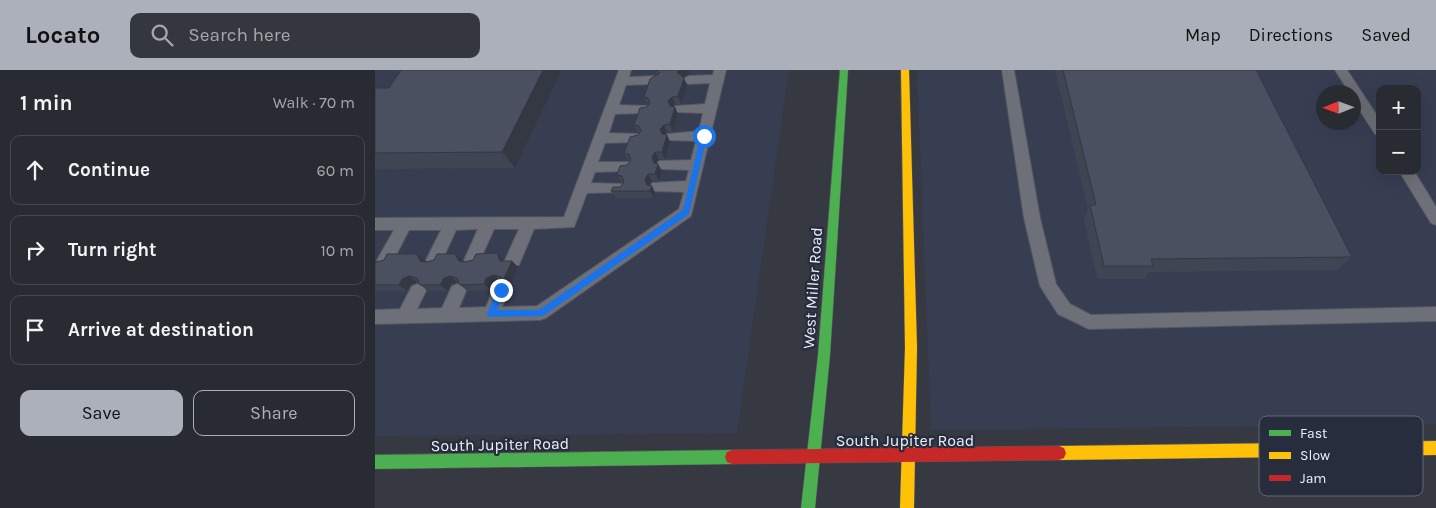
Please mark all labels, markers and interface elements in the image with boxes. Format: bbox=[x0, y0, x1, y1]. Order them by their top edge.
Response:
search box bbox=[130, 13, 480, 58]
text: Locato bbox=[25, 21, 100, 49]
icon: search bbox=[148, 21, 176, 49]
text: Search here bbox=[188, 24, 290, 46]
text: Map bbox=[1185, 24, 1221, 46]
text: Directions bbox=[1249, 24, 1333, 46]
text: Saved bbox=[1361, 24, 1411, 46]
north arrow bbox=[1316, 85, 1361, 130]
map controls bbox=[1376, 85, 1421, 175]
button: + bbox=[1376, 85, 1421, 130]
text: 1 min bbox=[20, 91, 73, 115]
text: Walk · 70 m bbox=[273, 93, 355, 112]
route start bbox=[693, 125, 716, 148]
button: − bbox=[1376, 130, 1421, 175]
icon: ahead bbox=[21, 156, 49, 184]
text: Continue bbox=[68, 159, 150, 181]
text: 60 m bbox=[317, 161, 354, 180]
street label: West Miller Road bbox=[799, 226, 826, 350]
icon: right bbox=[21, 236, 49, 264]
text: Turn right bbox=[68, 239, 157, 261]
text: 10 m bbox=[320, 241, 354, 260]
route end bbox=[490, 279, 513, 302]
icon: arrive bbox=[21, 316, 49, 344]
text: Arrive at destination bbox=[68, 319, 254, 341]
button: Save bbox=[20, 390, 183, 436]
button: Share bbox=[193, 390, 355, 436]
legend bbox=[1259, 416, 1423, 496]
text: Fast bbox=[1300, 425, 1327, 442]
street label: South Jupiter Road bbox=[836, 431, 974, 450]
street label: South Jupiter Road bbox=[431, 434, 569, 455]
text: Slow bbox=[1300, 447, 1330, 464]
text: Jam bbox=[1300, 470, 1326, 487]

